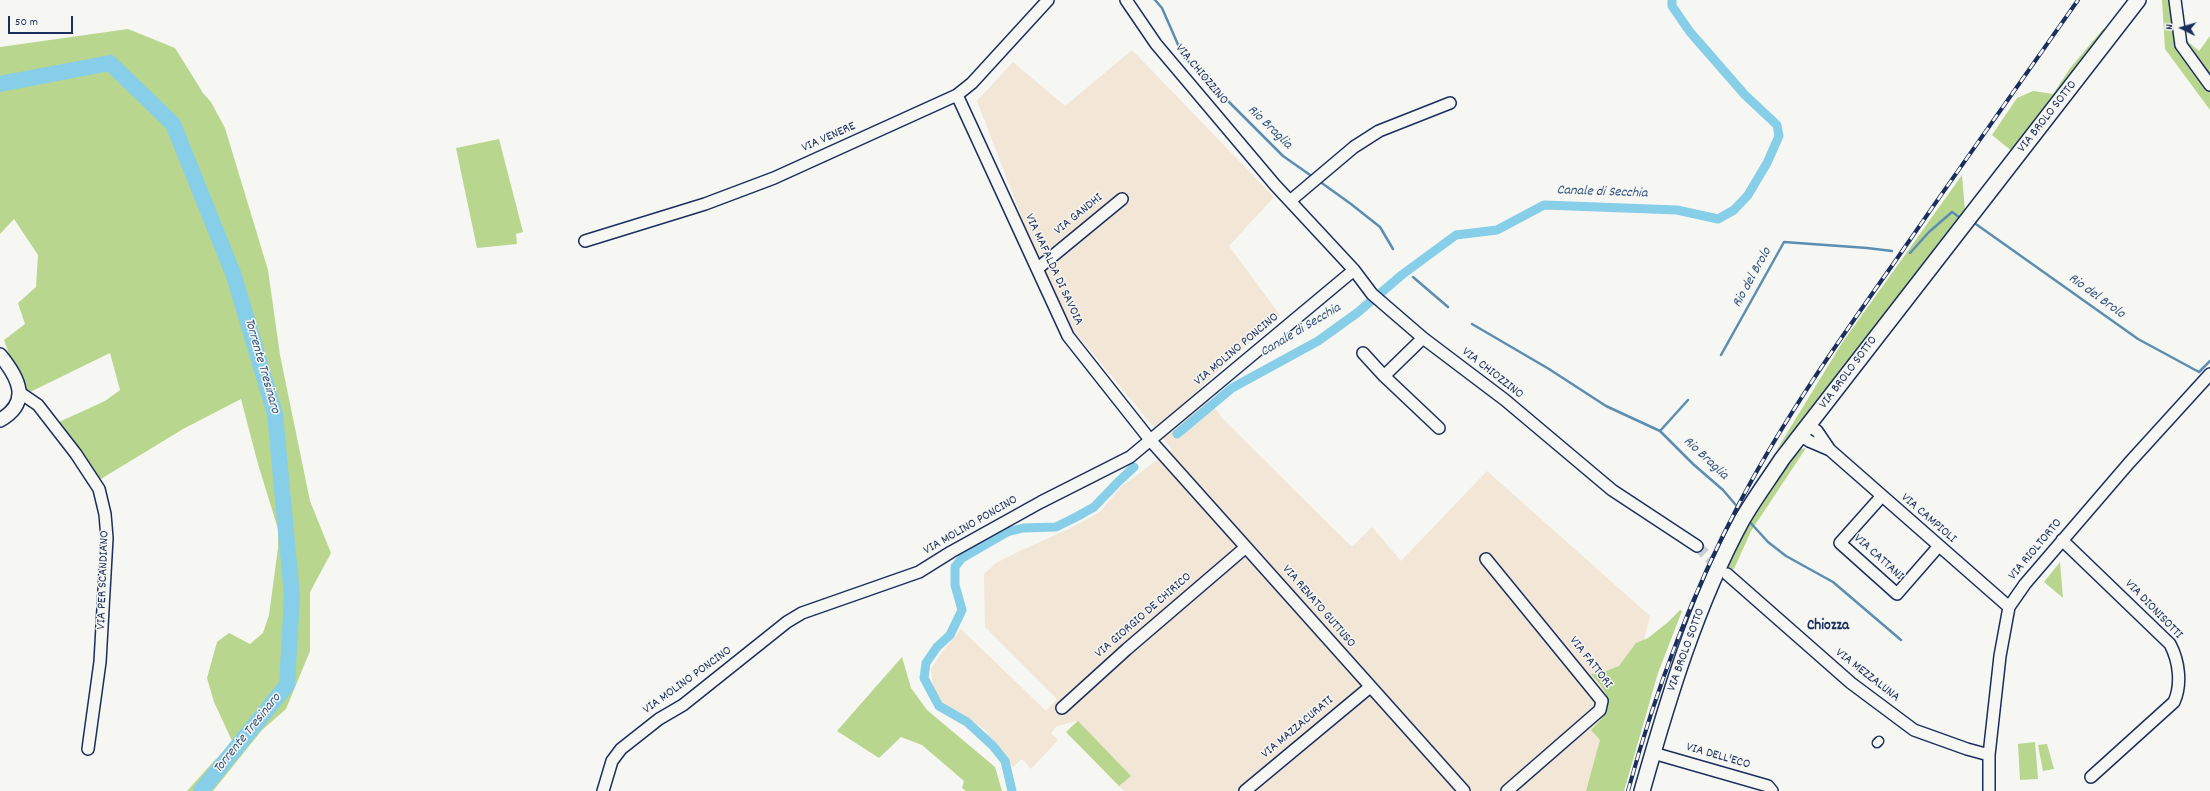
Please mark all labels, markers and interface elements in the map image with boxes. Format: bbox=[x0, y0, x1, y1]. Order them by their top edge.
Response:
scale bar bbox=[10, 8, 75, 34]
north arrow bbox=[2162, 8, 2202, 48]
text: 50 m bbox=[15, 14, 38, 31]
text: N bbox=[2162, 24, 2178, 30]
street label: VIA CHIOZZINO bbox=[1171, 42, 1231, 108]
street label: VIA BROLO SOTTO bbox=[2015, 78, 2081, 156]
water label: Rio Braglia bbox=[1243, 103, 1295, 153]
street label: VIA VENERE bbox=[800, 119, 858, 157]
water label: Canale di Secchia bbox=[1556, 183, 1648, 203]
street label: VIA GANDHI bbox=[1052, 191, 1106, 239]
street label: VIA MAFALDA DI SAVOIA bbox=[1020, 212, 1086, 328]
water label: Rio del Brolo bbox=[1730, 245, 1776, 311]
water label: Rio del Brolo bbox=[2064, 271, 2128, 323]
water label: Canale di Secchia bbox=[1258, 300, 1344, 362]
street label: VIA MOLINO PONCINO bbox=[1191, 310, 1283, 390]
water label: Torrente Tresinaro bbox=[239, 317, 283, 415]
street label: VIA BROLO SOTTO bbox=[1817, 334, 1881, 412]
street label: VIA CHIOZZINO bbox=[1458, 345, 1526, 403]
water label: Rio Braglia bbox=[1679, 434, 1731, 484]
street label: VIA CAMPIOLI bbox=[1897, 491, 1959, 547]
street label: VIA MOLINO PONCINO bbox=[921, 493, 1021, 559]
street label: VIA RIOLTORTO bbox=[2006, 516, 2066, 584]
street label: VIA PER SCANDIANO bbox=[94, 530, 114, 630]
street label: VIA CATTANI bbox=[1850, 532, 1906, 584]
street label: VIA RENATO GUTTUSO bbox=[1278, 562, 1358, 652]
street label: VIA GIORGIO DE CHIRICO bbox=[1093, 570, 1195, 662]
street label: VIA DIONISOTTI bbox=[2121, 577, 2185, 643]
street label: VIA BROLO SOTTO bbox=[1665, 606, 1709, 694]
district label: Chiozza bbox=[1807, 618, 1849, 636]
street label: VIA FATTORI bbox=[1565, 634, 1615, 692]
street label: VIA MOLINO PONCINO bbox=[641, 644, 735, 718]
street label: VIA MEZZALUNA bbox=[1832, 646, 1902, 706]
water label: Torrente Tresinaro bbox=[211, 691, 285, 777]
street label: VIA MAZZACURATI bbox=[1259, 693, 1337, 763]
street label: VIA DELL'ECO bbox=[1684, 740, 1752, 774]

